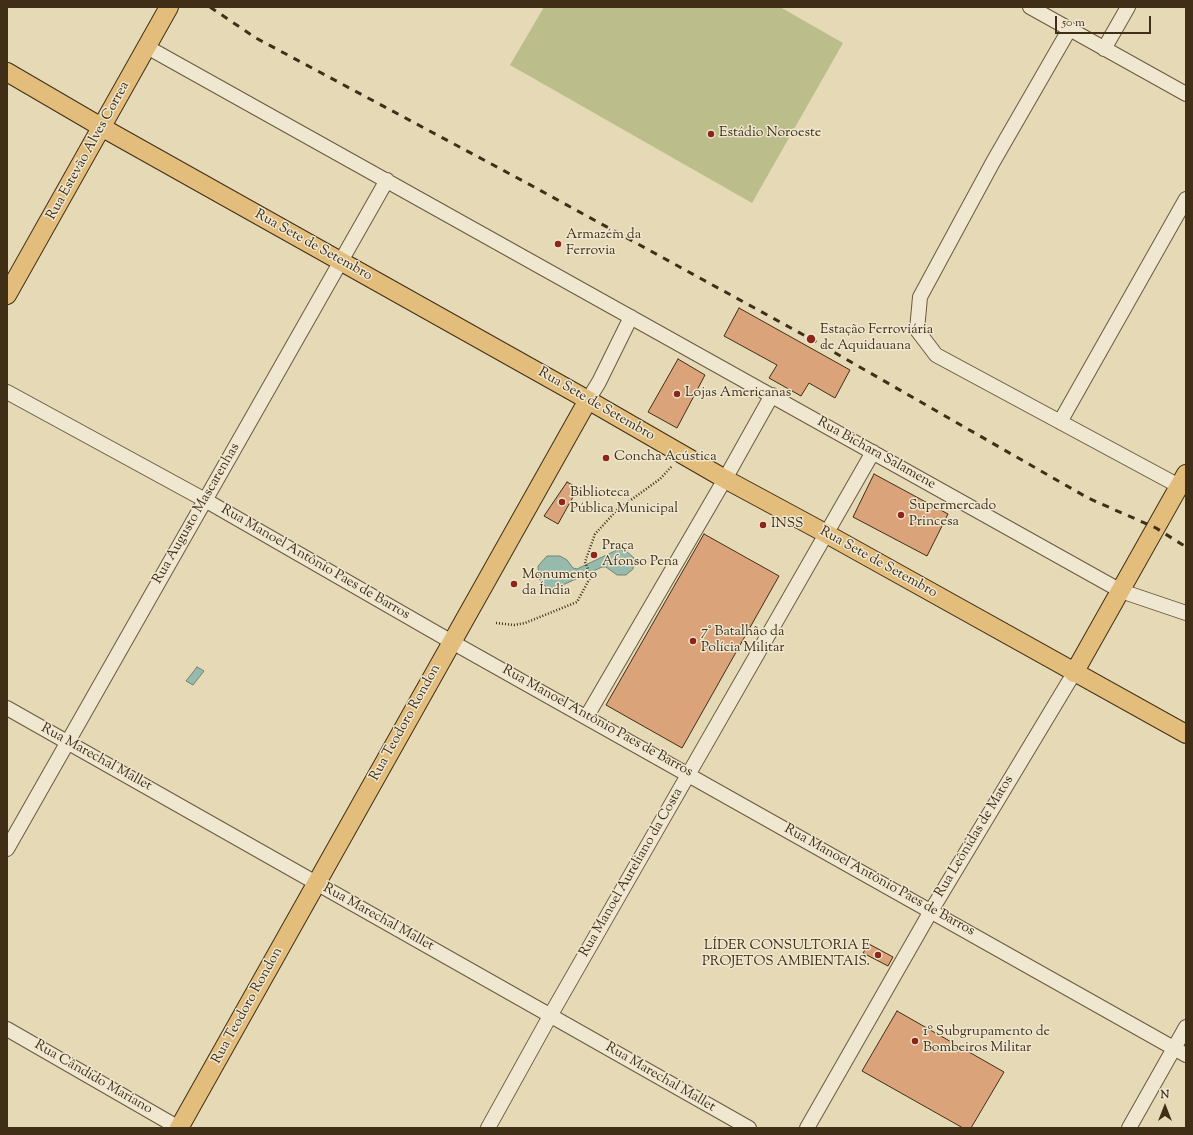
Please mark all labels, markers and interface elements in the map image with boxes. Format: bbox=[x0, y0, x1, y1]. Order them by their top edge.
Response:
scale bar bbox=[1057, 8, 1153, 34]
text: 50 m bbox=[1062, 14, 1085, 32]
street label: Rua Estevão Alves Correa bbox=[44, 79, 134, 223]
place label: Estádio Noroeste bbox=[719, 126, 821, 142]
marker: Estádio Noroeste bbox=[706, 129, 716, 139]
street label: Rua Sete de Setembro bbox=[251, 207, 375, 285]
place label: Armazém da Ferrovia bbox=[566, 228, 641, 260]
marker: Armazém da Ferrovia bbox=[553, 239, 563, 249]
place label: Estação Ferroviária de Aquidauana bbox=[820, 323, 933, 356]
marker: Estação Ferroviária de Aquidauana bbox=[805, 333, 817, 345]
street label: Rua Sete de Setembro bbox=[535, 365, 657, 445]
place label: Lojas Americanas bbox=[685, 386, 791, 402]
marker: Lojas Americanas bbox=[672, 389, 682, 399]
street label: Rua Bichara Salamene bbox=[814, 414, 938, 494]
street label: Rua Augusto Mascarenhas bbox=[150, 441, 244, 587]
place label: Concha Acústica bbox=[614, 450, 717, 466]
marker: Concha Acústica bbox=[601, 453, 611, 463]
place label: Biblioteca Pública Municipal bbox=[570, 486, 678, 518]
marker: Biblioteca Pública Municipal bbox=[557, 497, 567, 507]
place label: Supermercado Princesa bbox=[909, 499, 996, 532]
street label: Rua Manoel Antônio Paes de Barros bbox=[218, 502, 412, 624]
marker: Supermercado Princesa bbox=[896, 510, 906, 520]
place label: INSS bbox=[771, 517, 803, 533]
marker: INSS bbox=[758, 520, 768, 530]
street label: Rua Sete de Setembro bbox=[816, 524, 940, 602]
place label: Praça Afonso Pena bbox=[602, 539, 679, 572]
marker: Praça Afonso Pena bbox=[589, 550, 599, 560]
place label: Monumento da Índia bbox=[522, 568, 597, 600]
marker: Monumento da Índia bbox=[509, 579, 519, 589]
place label: 7° Batalhão da Polícia Militar bbox=[701, 625, 784, 658]
marker: 7° Batalhão da Polícia Militar bbox=[688, 636, 698, 646]
street label: Rua Teodoro Rondon bbox=[367, 662, 445, 784]
street label: Rua Manoel Antônio Paes de Barros bbox=[499, 662, 695, 782]
street label: Rua Marechal Mallet bbox=[38, 721, 154, 795]
street label: Rua Leônidas de Matos bbox=[932, 773, 1018, 901]
street label: Rua Manoel Aureliano da Costa bbox=[577, 786, 687, 960]
street label: Rua Manoel Antônio Paes de Barros bbox=[781, 821, 977, 941]
street label: Rua Marechal Mallet bbox=[320, 881, 436, 955]
place label: LÍDER CONSULTORIA E PROJETOS AMBIENTAIS. bbox=[702, 939, 870, 972]
street label: Rua Teodoro Rondon bbox=[209, 945, 287, 1067]
marker: LÍDER CONSULTORIA E PROJETOS AMBIENTAIS. bbox=[873, 950, 883, 960]
place label: 1º Subgrupamento de Bombeiros Militar bbox=[923, 1025, 1050, 1058]
marker: 1º Subgrupamento de Bombeiros Militar bbox=[910, 1036, 920, 1046]
street label: Rua Cândido Mariano bbox=[31, 1037, 155, 1119]
street label: Rua Marechal Mallet bbox=[602, 1040, 718, 1116]
north arrow bbox=[1145, 1087, 1185, 1127]
text: N bbox=[1161, 1087, 1169, 1103]

